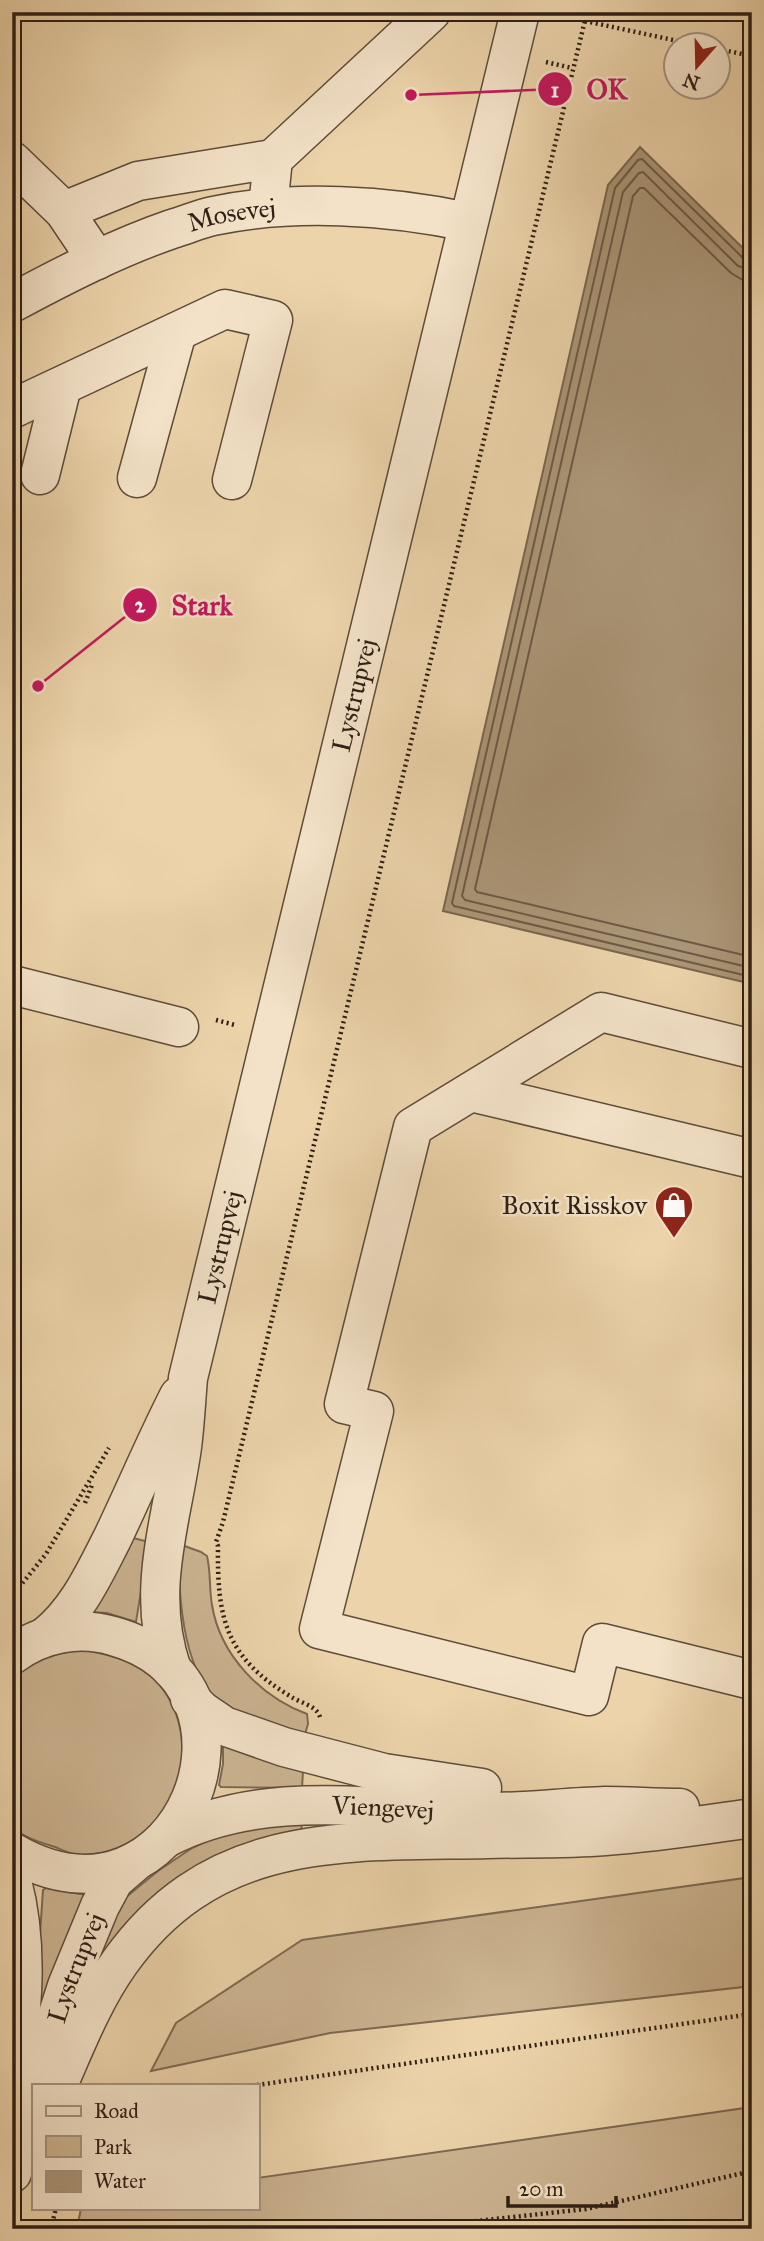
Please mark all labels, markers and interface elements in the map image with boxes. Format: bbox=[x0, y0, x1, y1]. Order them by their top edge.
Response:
north arrow bbox=[662, 32, 732, 102]
callout: OK bbox=[538, 65, 642, 114]
text: N bbox=[680, 68, 703, 95]
text: OK bbox=[587, 72, 629, 107]
text: 1 bbox=[551, 77, 559, 103]
street label: Mosevej bbox=[183, 191, 277, 239]
callout: Stark bbox=[122, 581, 247, 630]
text: Stark bbox=[171, 588, 234, 623]
text: 2 bbox=[135, 592, 146, 618]
street label: Lystrupvej bbox=[325, 635, 383, 755]
shop icon: Boxit Risskov bbox=[653, 1184, 695, 1239]
street label: Lystrupvej bbox=[191, 1187, 249, 1307]
place label: Boxit Risskov bbox=[502, 1189, 648, 1221]
street label: Viengevej bbox=[331, 1789, 435, 1826]
street label: Lystrupvej bbox=[40, 1908, 111, 2027]
legend bbox=[32, 2084, 259, 2210]
text: Road bbox=[94, 2098, 139, 2124]
text: Park bbox=[94, 2134, 132, 2160]
scale bar bbox=[508, 2164, 617, 2208]
text: Water bbox=[94, 2168, 146, 2194]
text: 20 m bbox=[519, 2176, 564, 2202]

